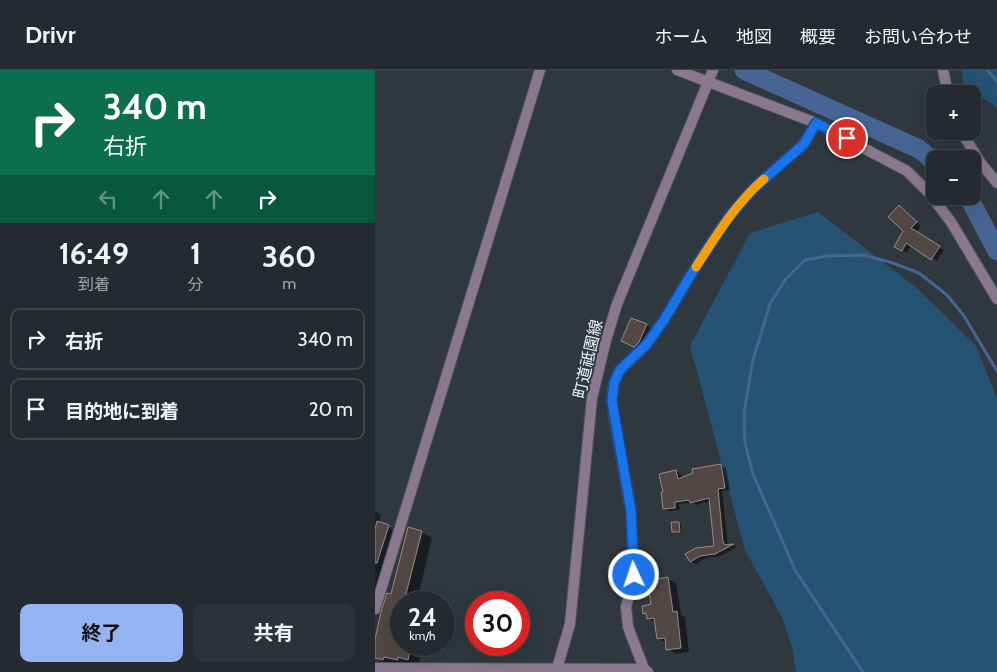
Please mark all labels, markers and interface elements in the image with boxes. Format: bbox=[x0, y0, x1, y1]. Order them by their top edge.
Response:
text: Drivr bbox=[25, 20, 76, 49]
text: ホーム bbox=[655, 26, 708, 48]
text: 地図 bbox=[736, 26, 772, 48]
text: 概要 bbox=[800, 26, 836, 48]
text: お問い合わせ bbox=[864, 26, 972, 48]
text: 340 m bbox=[103, 85, 207, 128]
map controls bbox=[926, 85, 981, 205]
button: + bbox=[926, 85, 981, 140]
icon: right bbox=[20, 90, 85, 155]
pin bbox=[826, 117, 868, 159]
icon: arrive bbox=[833, 124, 861, 152]
text: 右折 bbox=[103, 133, 147, 160]
button: − bbox=[926, 150, 981, 205]
icon: left bbox=[94, 185, 122, 213]
icon: ahead bbox=[147, 185, 175, 213]
icon: ahead bbox=[200, 185, 228, 213]
icon: right bbox=[253, 185, 281, 213]
text: 16:49 bbox=[59, 235, 129, 272]
text: 1 bbox=[190, 235, 201, 272]
text: 360 bbox=[262, 238, 316, 275]
text: m bbox=[282, 274, 296, 293]
text: 到着 bbox=[78, 275, 110, 294]
text: 分 bbox=[187, 275, 203, 294]
street label: 町道祗園線 bbox=[570, 318, 606, 400]
icon: right bbox=[22, 325, 50, 353]
text: 340 m bbox=[298, 328, 353, 351]
text: 右折 bbox=[65, 330, 103, 353]
icon: arrive bbox=[22, 395, 50, 423]
text: 20 m bbox=[309, 398, 353, 421]
text: 目的地に到着 bbox=[65, 400, 179, 423]
position arrow bbox=[607, 548, 659, 600]
speed limit sign: 30 bbox=[465, 591, 530, 656]
text: 24 bbox=[408, 602, 437, 632]
button: 終了 bbox=[20, 604, 183, 662]
button: 共有 bbox=[193, 604, 355, 662]
text: km/h bbox=[409, 628, 436, 643]

